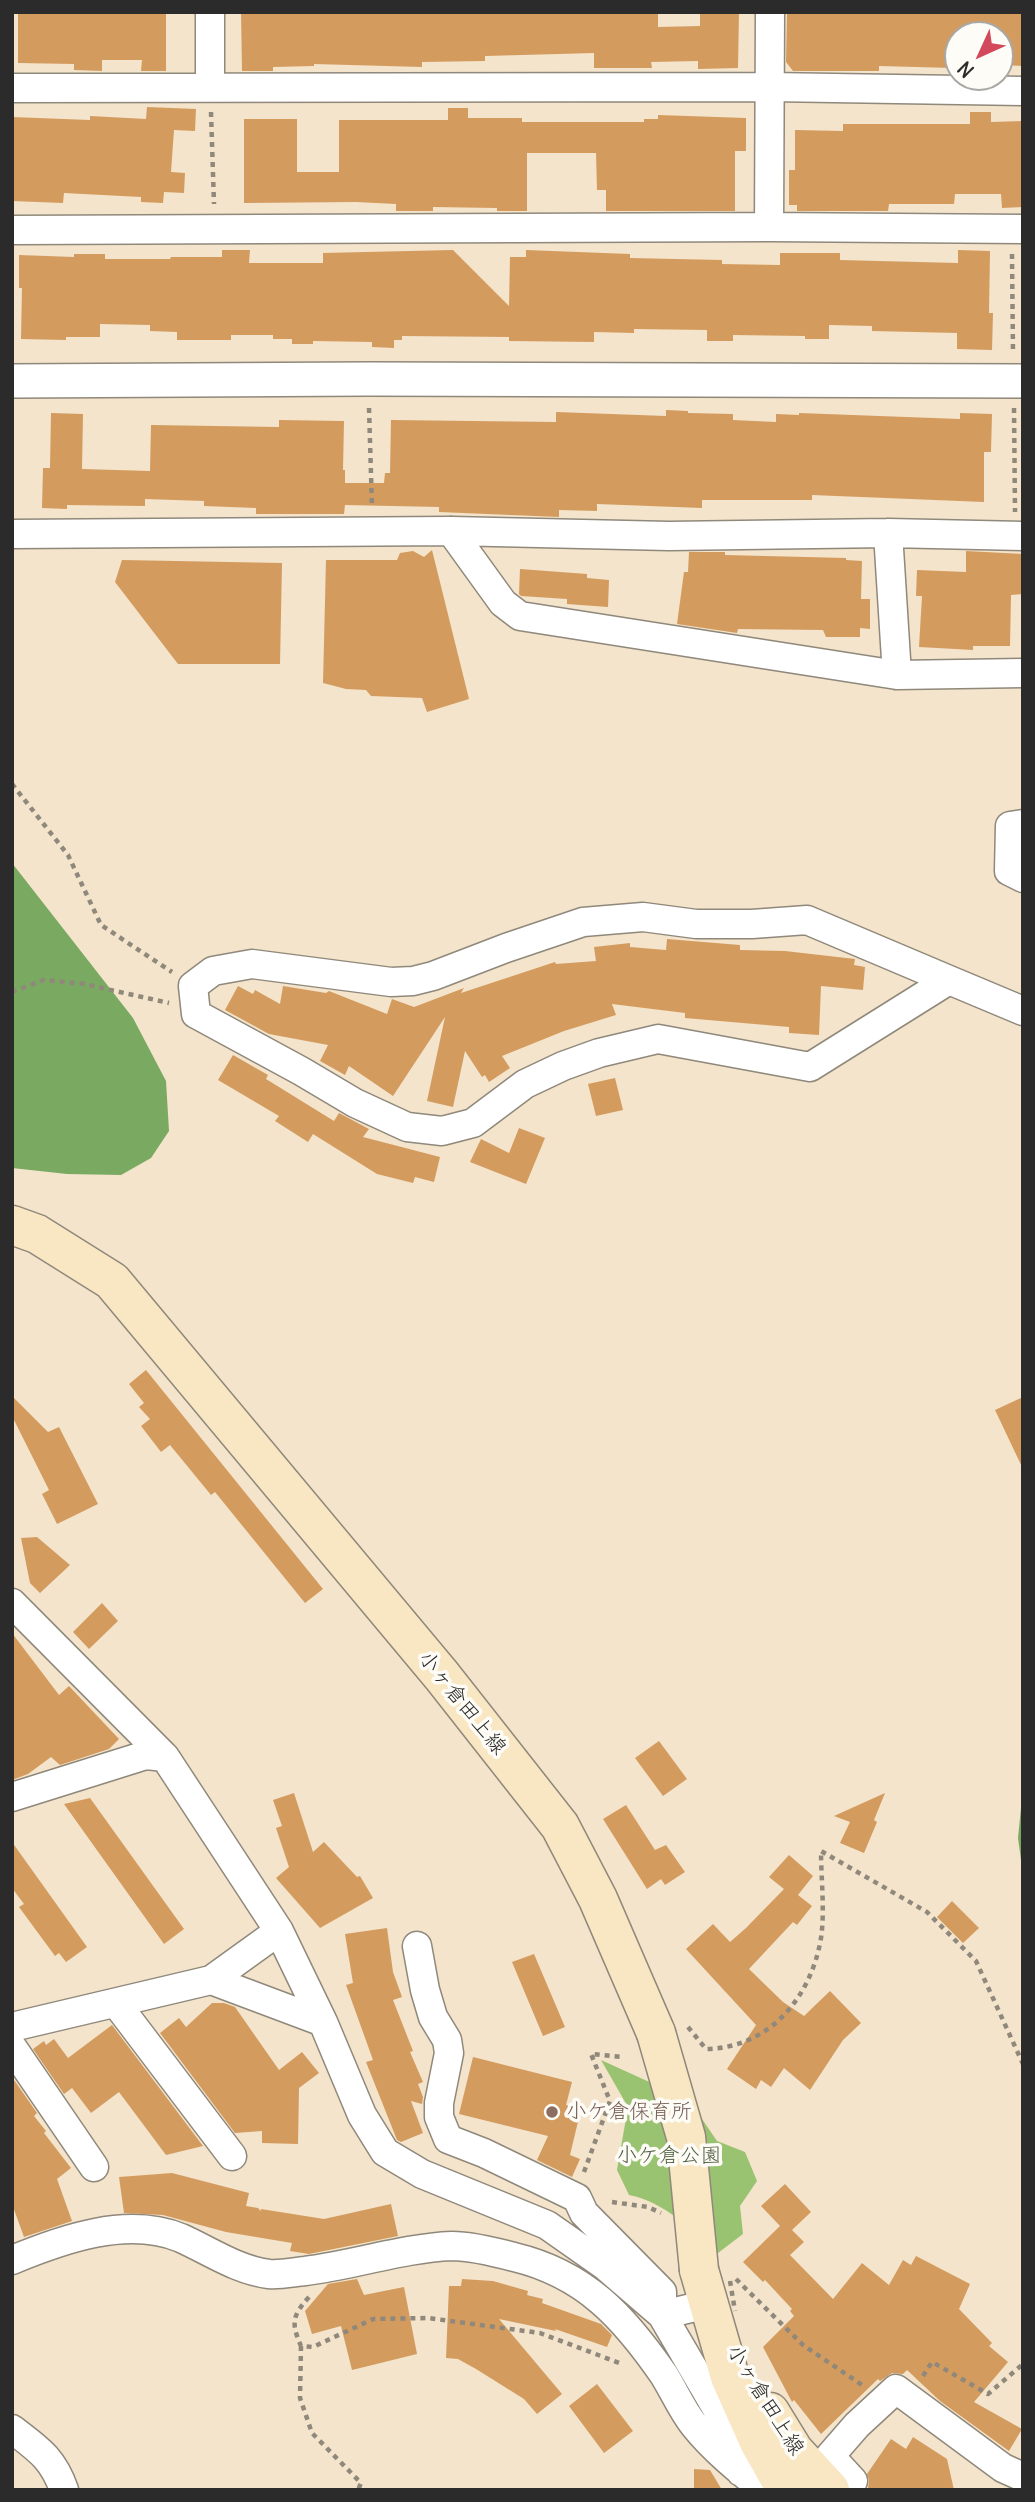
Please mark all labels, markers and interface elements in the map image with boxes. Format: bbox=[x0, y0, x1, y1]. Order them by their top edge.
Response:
north arrow bbox=[944, 21, 1014, 91]
text: N bbox=[952, 56, 979, 83]
street label: 小ヶ倉田上線 bbox=[413, 1646, 511, 1760]
place label: 小ケ倉保育所 bbox=[566, 2099, 692, 2125]
marker: 小ケ倉保育所 bbox=[544, 2104, 560, 2120]
park label: 小ケ倉公園 bbox=[617, 2143, 721, 2169]
street label: 小ヶ倉田上線 bbox=[721, 2340, 809, 2460]

